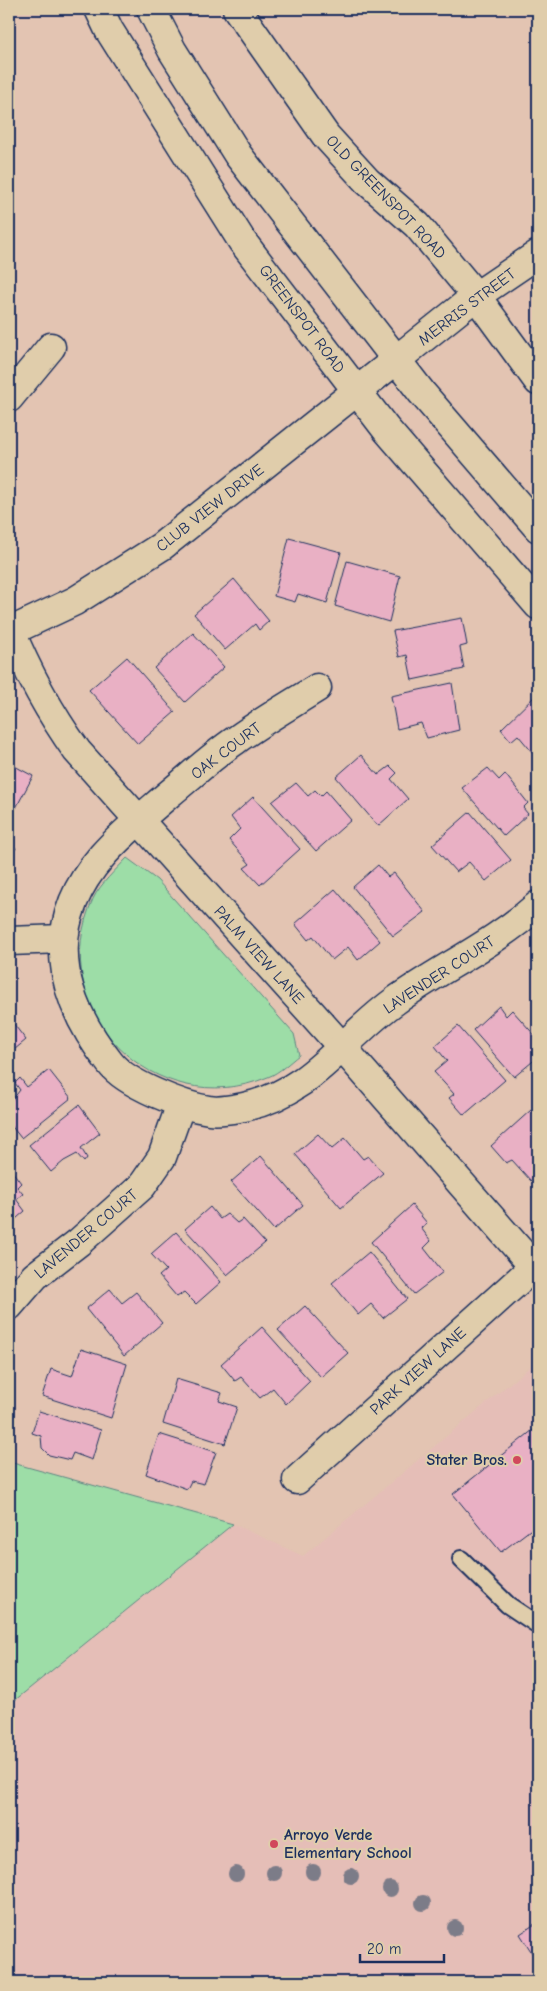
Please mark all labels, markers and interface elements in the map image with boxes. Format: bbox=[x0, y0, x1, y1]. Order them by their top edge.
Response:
street label: OLD GREENSPOT ROAD bbox=[322, 132, 450, 262]
street label: GREENSPOT ROAD bbox=[255, 261, 349, 377]
street label: MERRIS STREET bbox=[415, 264, 520, 349]
street label: CLUB VIEW DRIVE bbox=[153, 460, 268, 556]
street label: OAK COURT bbox=[187, 718, 265, 783]
street label: PALM VIEW LANE bbox=[210, 902, 308, 1008]
street label: LAVENDER COURT bbox=[380, 932, 499, 1018]
street label: LAVENDER COURT bbox=[31, 1185, 142, 1282]
street label: PARK VIEW LANE bbox=[366, 1323, 470, 1419]
place label: Stater Bros. bbox=[426, 1451, 507, 1469]
marker: Stater Bros. bbox=[511, 1454, 523, 1466]
place label: Arroyo Verde Elementary School bbox=[284, 1826, 412, 1862]
marker: Arroyo Verde Elementary School bbox=[268, 1838, 280, 1850]
scale bar bbox=[360, 1931, 443, 1963]
text: 20 m bbox=[367, 1940, 401, 1958]

